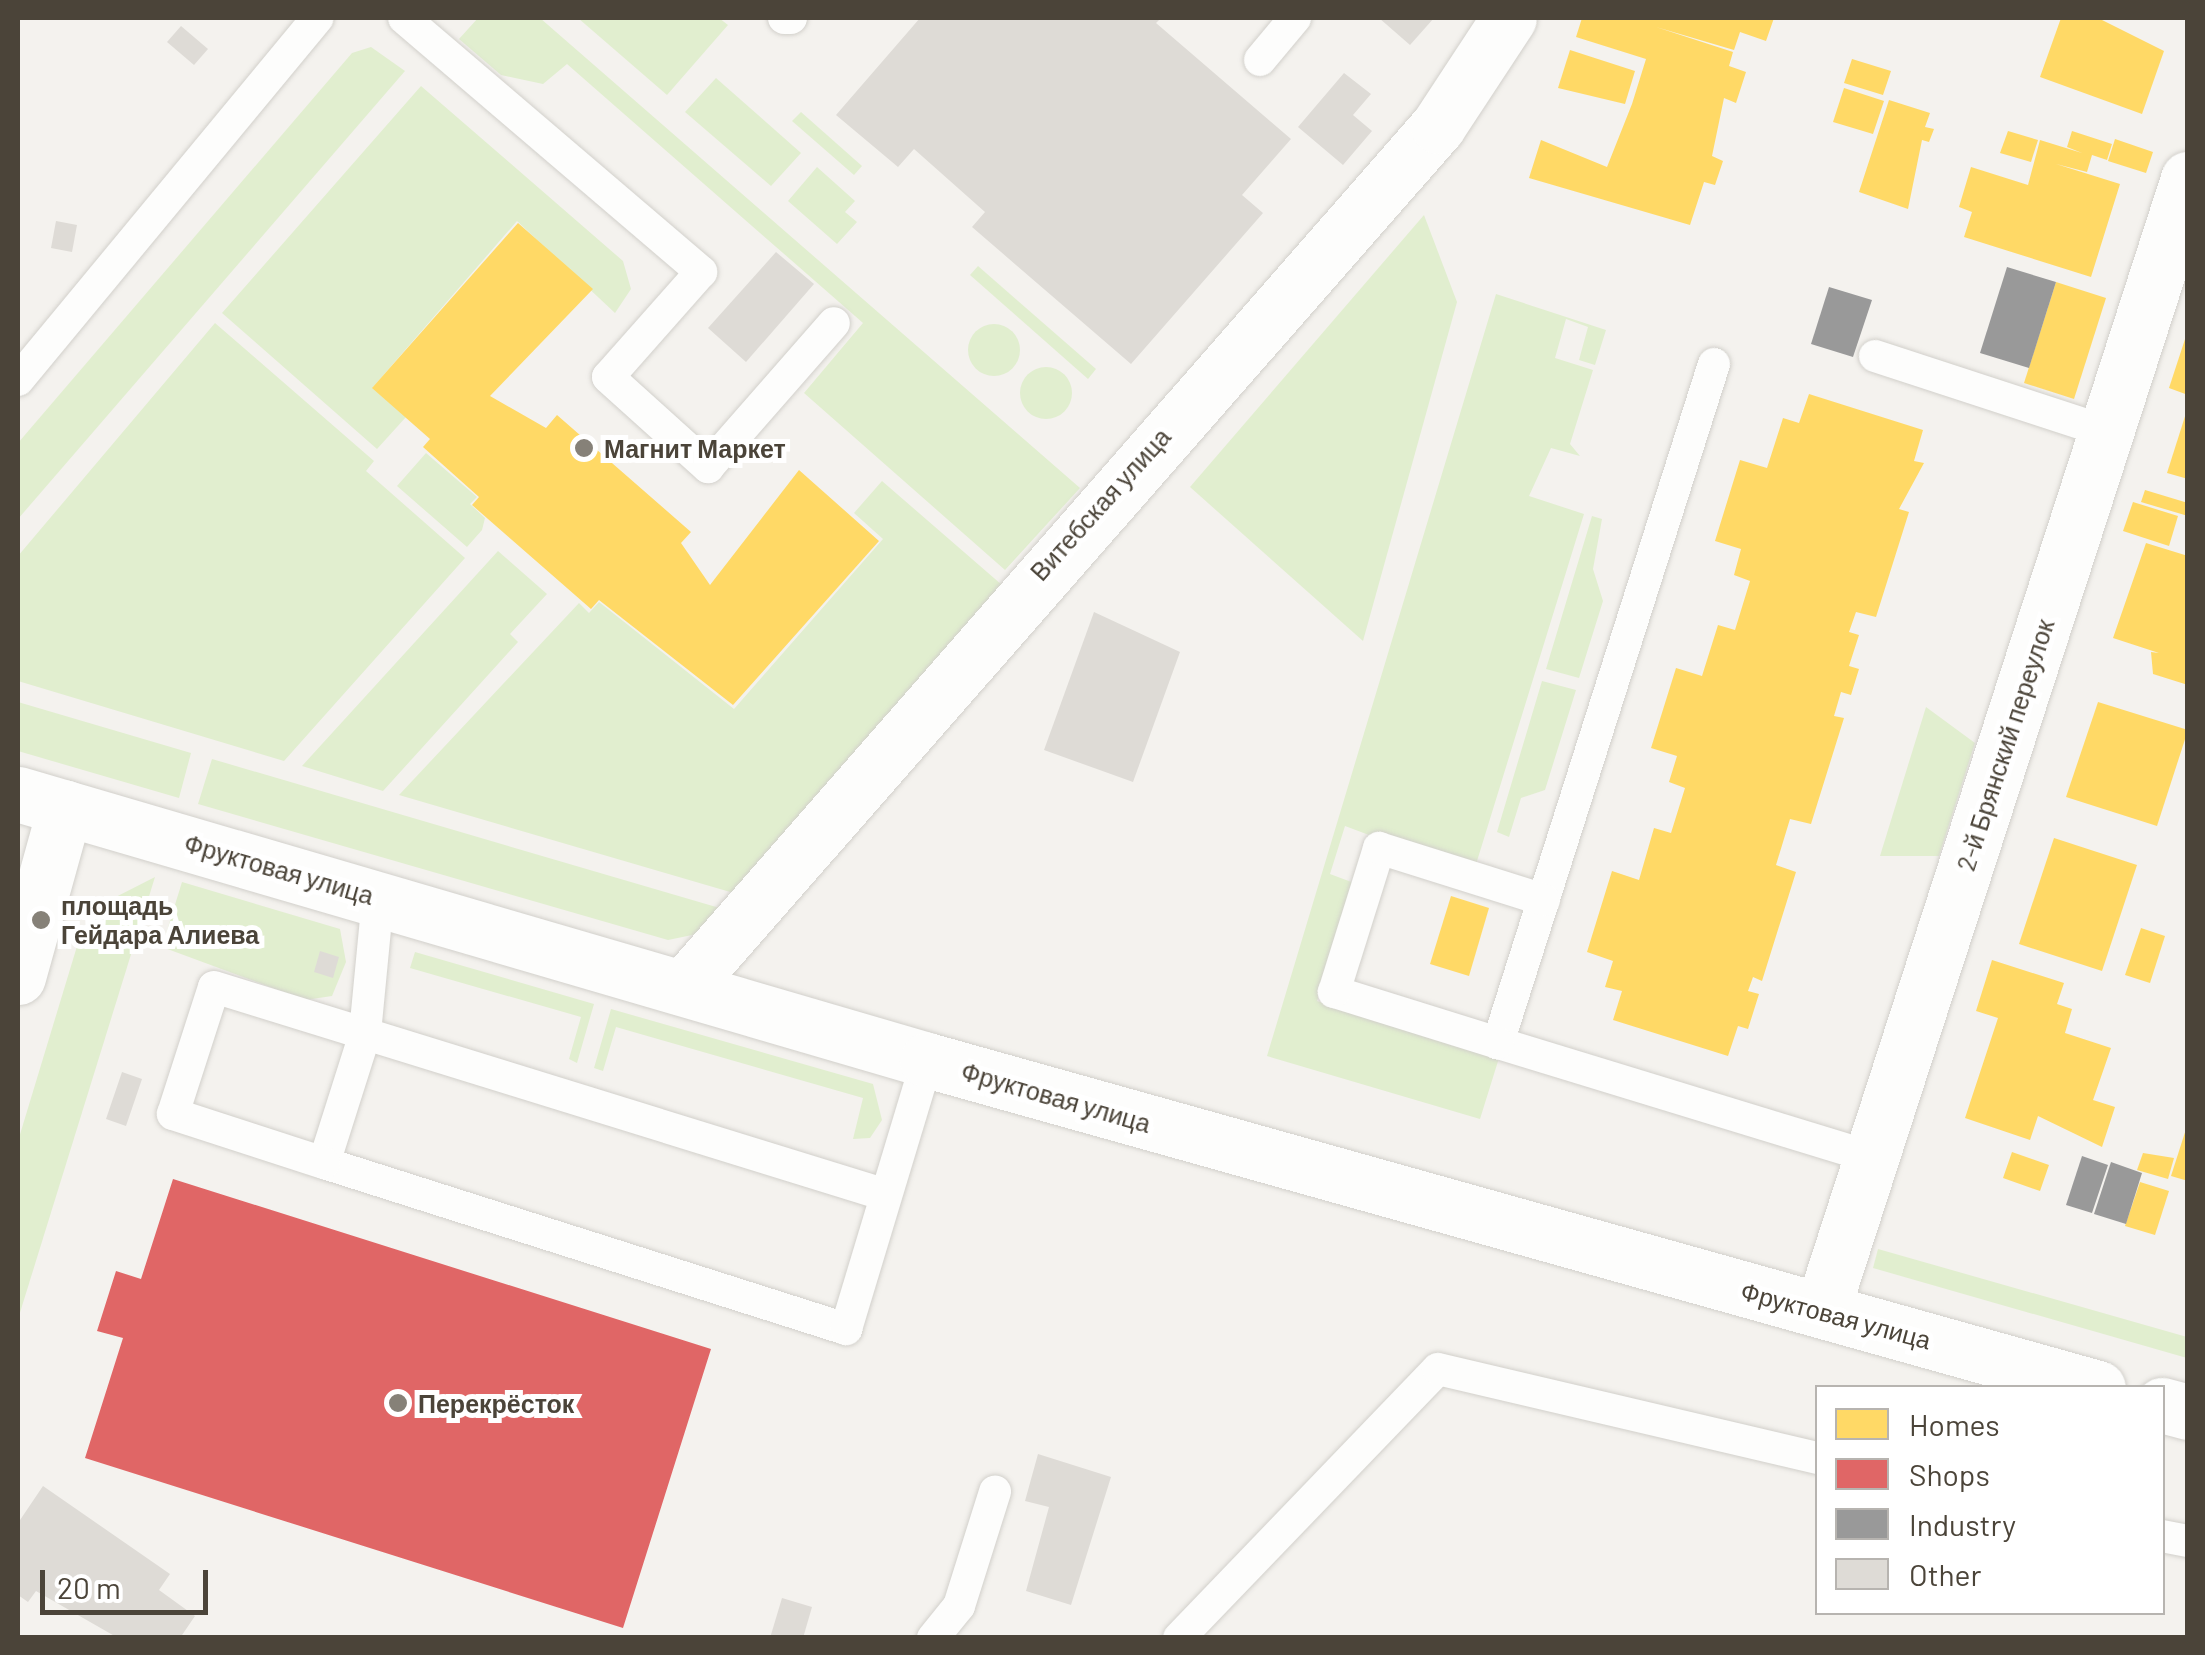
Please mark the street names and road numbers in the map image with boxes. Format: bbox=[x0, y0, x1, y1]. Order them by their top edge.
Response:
street label: Витебская улица bbox=[1024, 422, 1176, 586]
street label: 2-й Брянский переулок bbox=[1950, 615, 2060, 875]
street label: Фруктовая улица bbox=[181, 828, 377, 910]
street label: Фруктовая улица bbox=[958, 1056, 1154, 1138]
street label: Фруктовая улица bbox=[1738, 1275, 1934, 1355]

